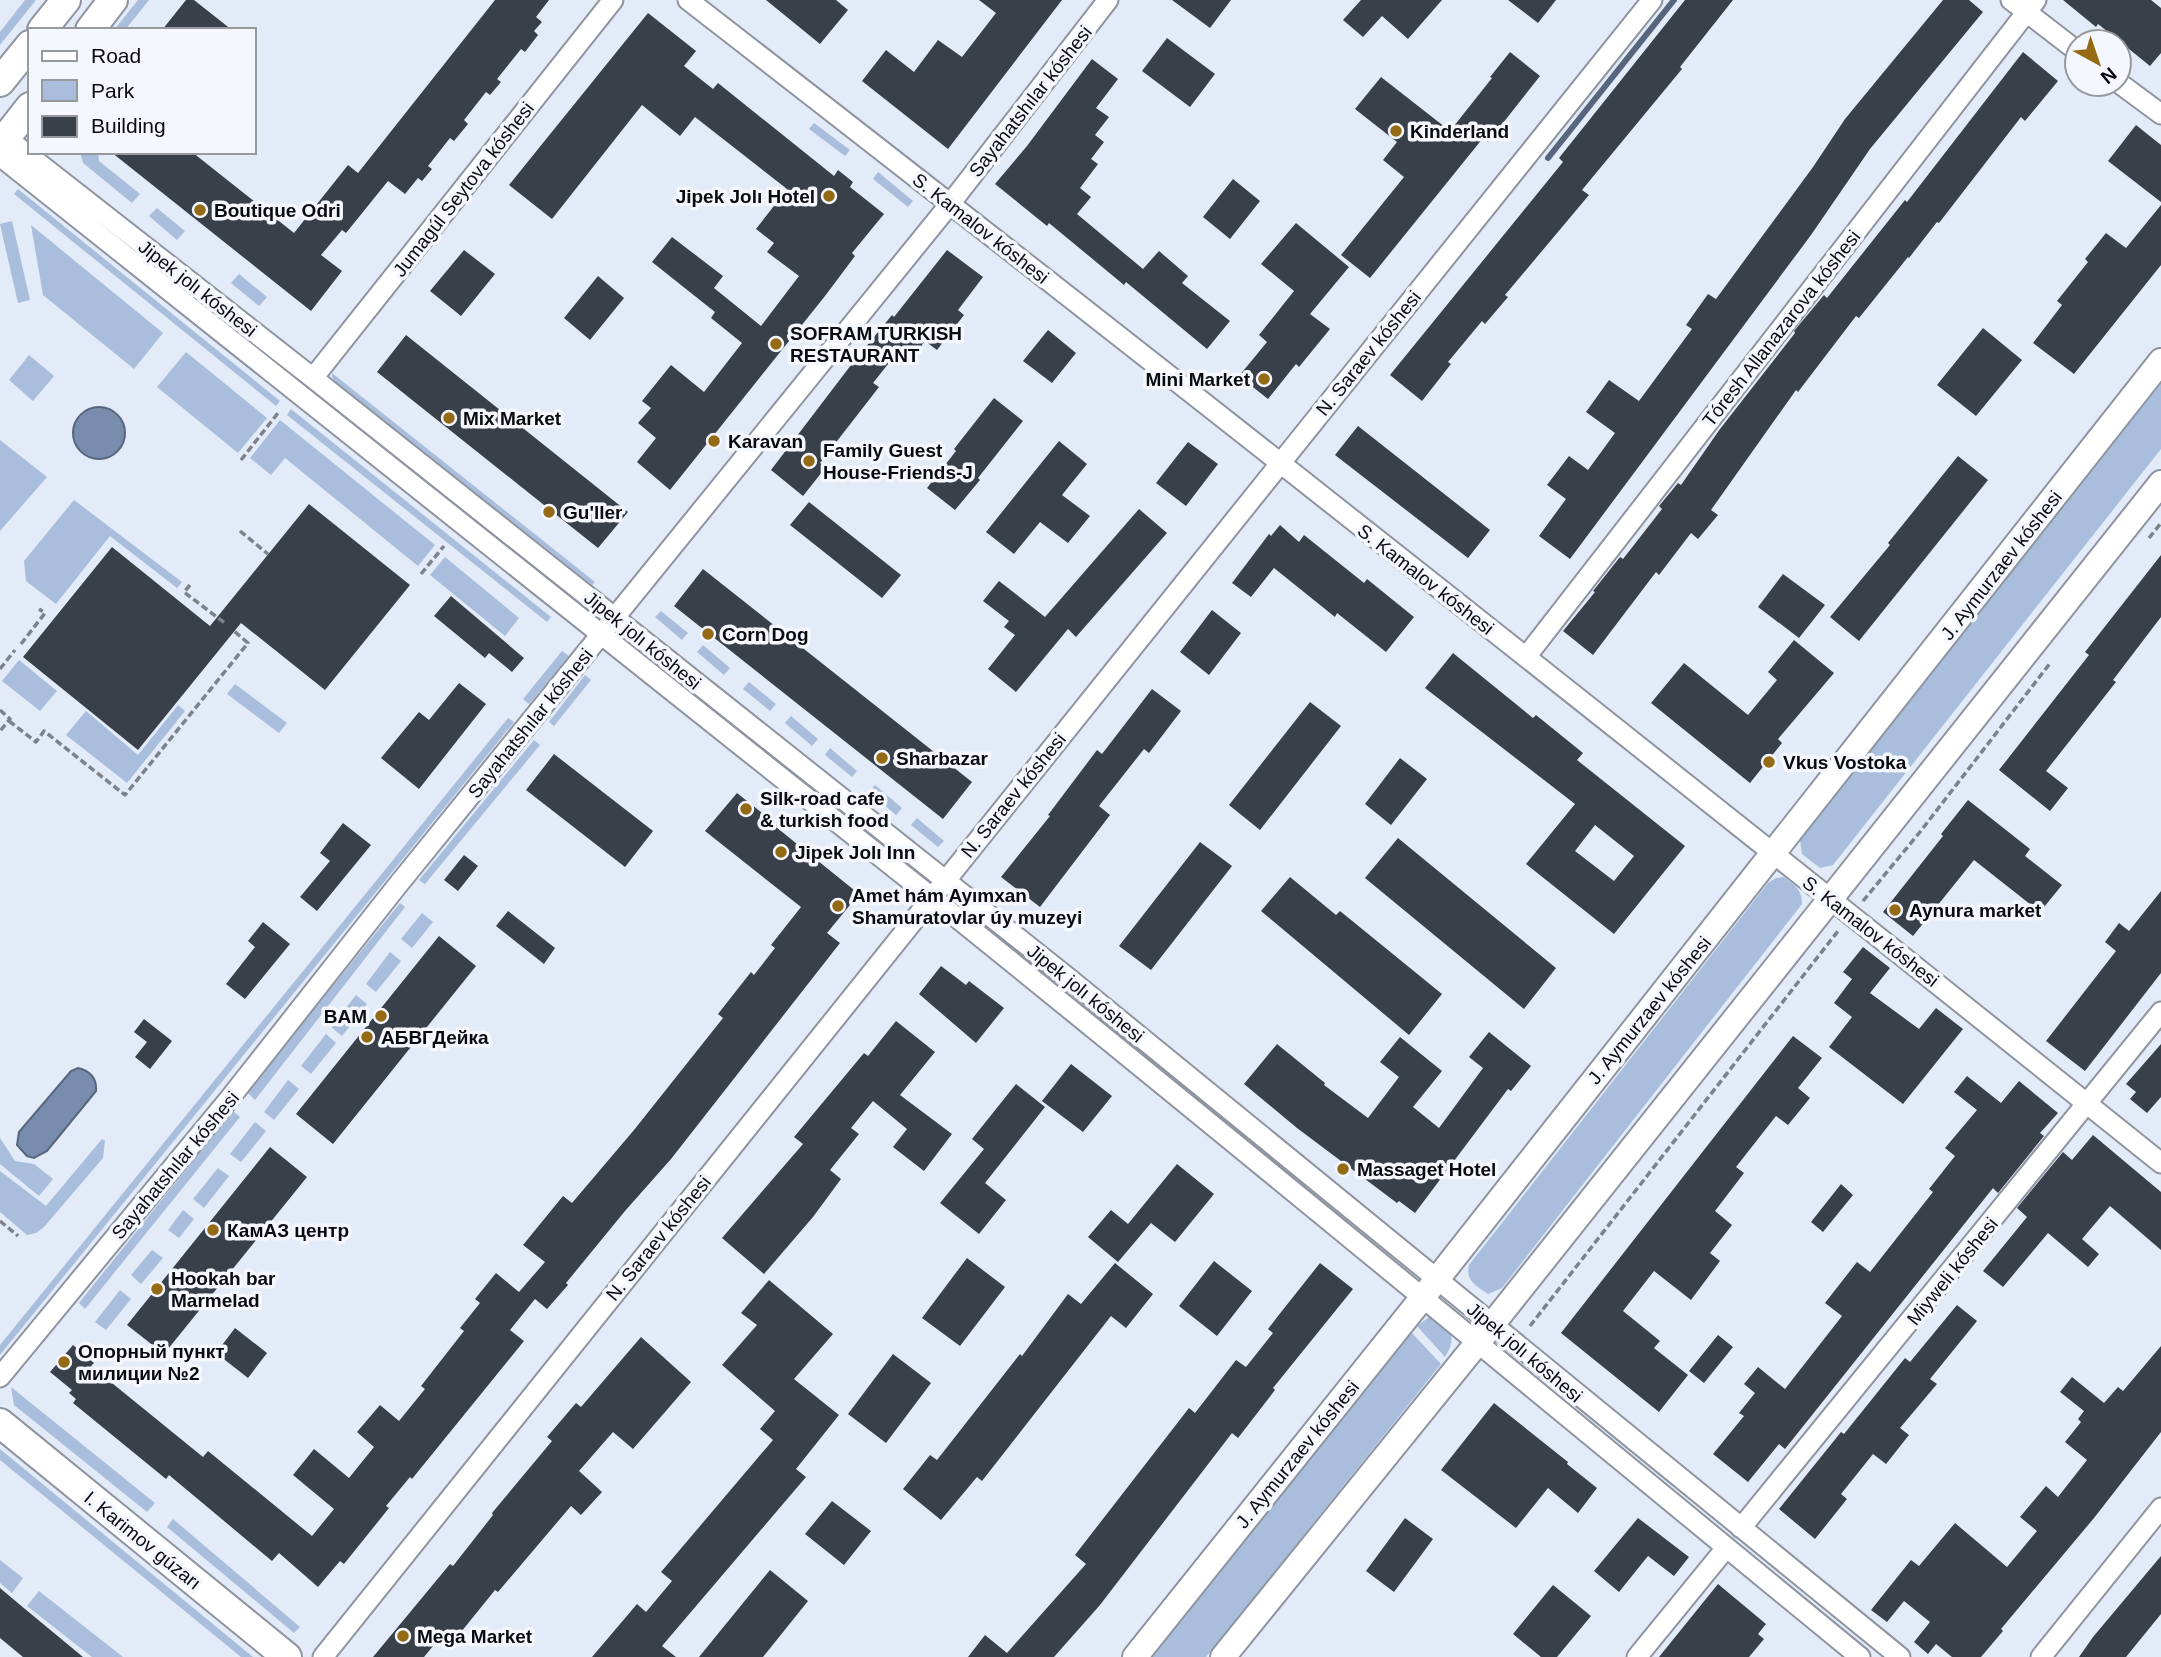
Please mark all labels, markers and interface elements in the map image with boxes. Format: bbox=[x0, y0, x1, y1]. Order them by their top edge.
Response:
street label: Sayahatshılar kóshesi bbox=[965, 22, 1096, 181]
legend bbox=[28, 28, 256, 154]
north arrow bbox=[2063, 28, 2133, 98]
text: Road bbox=[91, 44, 141, 67]
text: N bbox=[2097, 63, 2121, 88]
text: Park bbox=[91, 79, 135, 102]
street label: Jumagúl Seytova kóshesi bbox=[389, 98, 538, 281]
text: Building bbox=[91, 114, 166, 137]
place label: Kinderland bbox=[1410, 121, 1509, 142]
marker: Kinderland bbox=[1388, 123, 1404, 139]
street label: S. Kamalov kóshesi bbox=[908, 169, 1053, 288]
place label: Jipek Jolı Hotel bbox=[676, 186, 815, 207]
marker: Jipek Jolı Hotel bbox=[821, 188, 837, 204]
place label: Boutique Odri bbox=[214, 200, 341, 221]
marker: Boutique Odri bbox=[192, 202, 208, 218]
street label: Tóresh Allanazarova kóshesi bbox=[1698, 226, 1864, 430]
street label: Jipek jolı kóshesi bbox=[135, 236, 261, 341]
street label: N. Saraev kóshesi bbox=[1312, 287, 1425, 420]
place label: SOFRAM TURKISH RESTAURANT bbox=[790, 323, 962, 366]
marker: SOFRAM TURKISH RESTAURANT bbox=[768, 336, 784, 352]
place label: Mini Market bbox=[1145, 369, 1251, 390]
marker: Mini Market bbox=[1256, 371, 1272, 387]
place label: Mix Market bbox=[463, 408, 562, 429]
marker: Mix Market bbox=[441, 410, 457, 426]
place label: Karavan bbox=[728, 431, 803, 452]
marker: Karavan bbox=[706, 433, 722, 449]
place label: Family Guest House-Friends-J bbox=[823, 440, 973, 483]
marker: Family Guest House-Friends-J bbox=[801, 453, 817, 469]
street label: J. Aymurzaev kóshesi bbox=[1937, 487, 2066, 644]
place label: Gu'ller bbox=[563, 502, 623, 523]
marker: Gu'ller bbox=[541, 504, 557, 520]
street label: S. Kamalov kóshesi bbox=[1353, 520, 1498, 639]
street label: Jipek jolı kóshesi bbox=[580, 587, 705, 694]
place label: Corn Dog bbox=[722, 624, 809, 645]
marker: Corn Dog bbox=[700, 626, 716, 642]
street label: Sayahatshılar kóshesi bbox=[464, 644, 597, 802]
street label: N. Saraev kóshesi bbox=[957, 729, 1070, 862]
place label: Sharbazar bbox=[896, 748, 988, 769]
marker: Sharbazar bbox=[874, 750, 890, 766]
place label: Vkus Vostoka bbox=[1783, 752, 1907, 773]
marker: Vkus Vostoka bbox=[1761, 754, 1777, 770]
place label: Silk-road cafe & turkish food bbox=[760, 788, 889, 831]
marker: Silk-road cafe & turkish food bbox=[738, 801, 754, 817]
place label: Jipek Jolı Inn bbox=[795, 842, 915, 863]
marker: Jipek Jolı Inn bbox=[773, 844, 789, 860]
street label: S. Kamalov kóshesi bbox=[1798, 872, 1943, 991]
place label: Amet hám Ayımxan Shamuratovlar úy muzeyi bbox=[852, 885, 1082, 928]
marker: Amet hám Ayımxan Shamuratovlar úy muzeyi bbox=[830, 898, 846, 914]
place label: Aynura market bbox=[1909, 900, 2042, 921]
marker: Aynura market bbox=[1887, 902, 1903, 918]
street label: J. Aymurzaev kóshesi bbox=[1584, 932, 1715, 1088]
street label: Jipek jolı kóshesi bbox=[1023, 940, 1148, 1047]
place label: BAM bbox=[324, 1006, 367, 1027]
marker: BAM bbox=[373, 1008, 389, 1024]
place label: АБВГДейка bbox=[381, 1027, 489, 1048]
marker: АБВГДейка bbox=[359, 1029, 375, 1045]
street label: Sayahatshılar kóshesi bbox=[108, 1087, 243, 1243]
place label: Massaget Hotel bbox=[1357, 1159, 1496, 1180]
marker: Massaget Hotel bbox=[1335, 1161, 1351, 1177]
street label: N. Saraev kóshesi bbox=[602, 1172, 715, 1305]
street label: Miyweli kóshesi bbox=[1903, 1213, 2002, 1329]
place label: КамАЗ центр bbox=[227, 1220, 349, 1241]
marker: КамАЗ центр bbox=[205, 1222, 221, 1238]
place label: Hookah bar Marmelad bbox=[171, 1268, 276, 1311]
marker: Hookah bar Marmelad bbox=[149, 1281, 165, 1297]
street label: Jipek jolı kóshesi bbox=[1463, 1298, 1586, 1407]
place label: Опорный пункт милиции №2 bbox=[78, 1341, 224, 1384]
marker: Опорный пункт милиции №2 bbox=[56, 1354, 72, 1370]
street label: J. Aymurzaev kóshesi bbox=[1232, 1376, 1363, 1532]
street label: I. Karimov gúzarı bbox=[80, 1487, 205, 1594]
place label: Mega Market bbox=[417, 1626, 533, 1647]
marker: Mega Market bbox=[395, 1628, 411, 1644]

